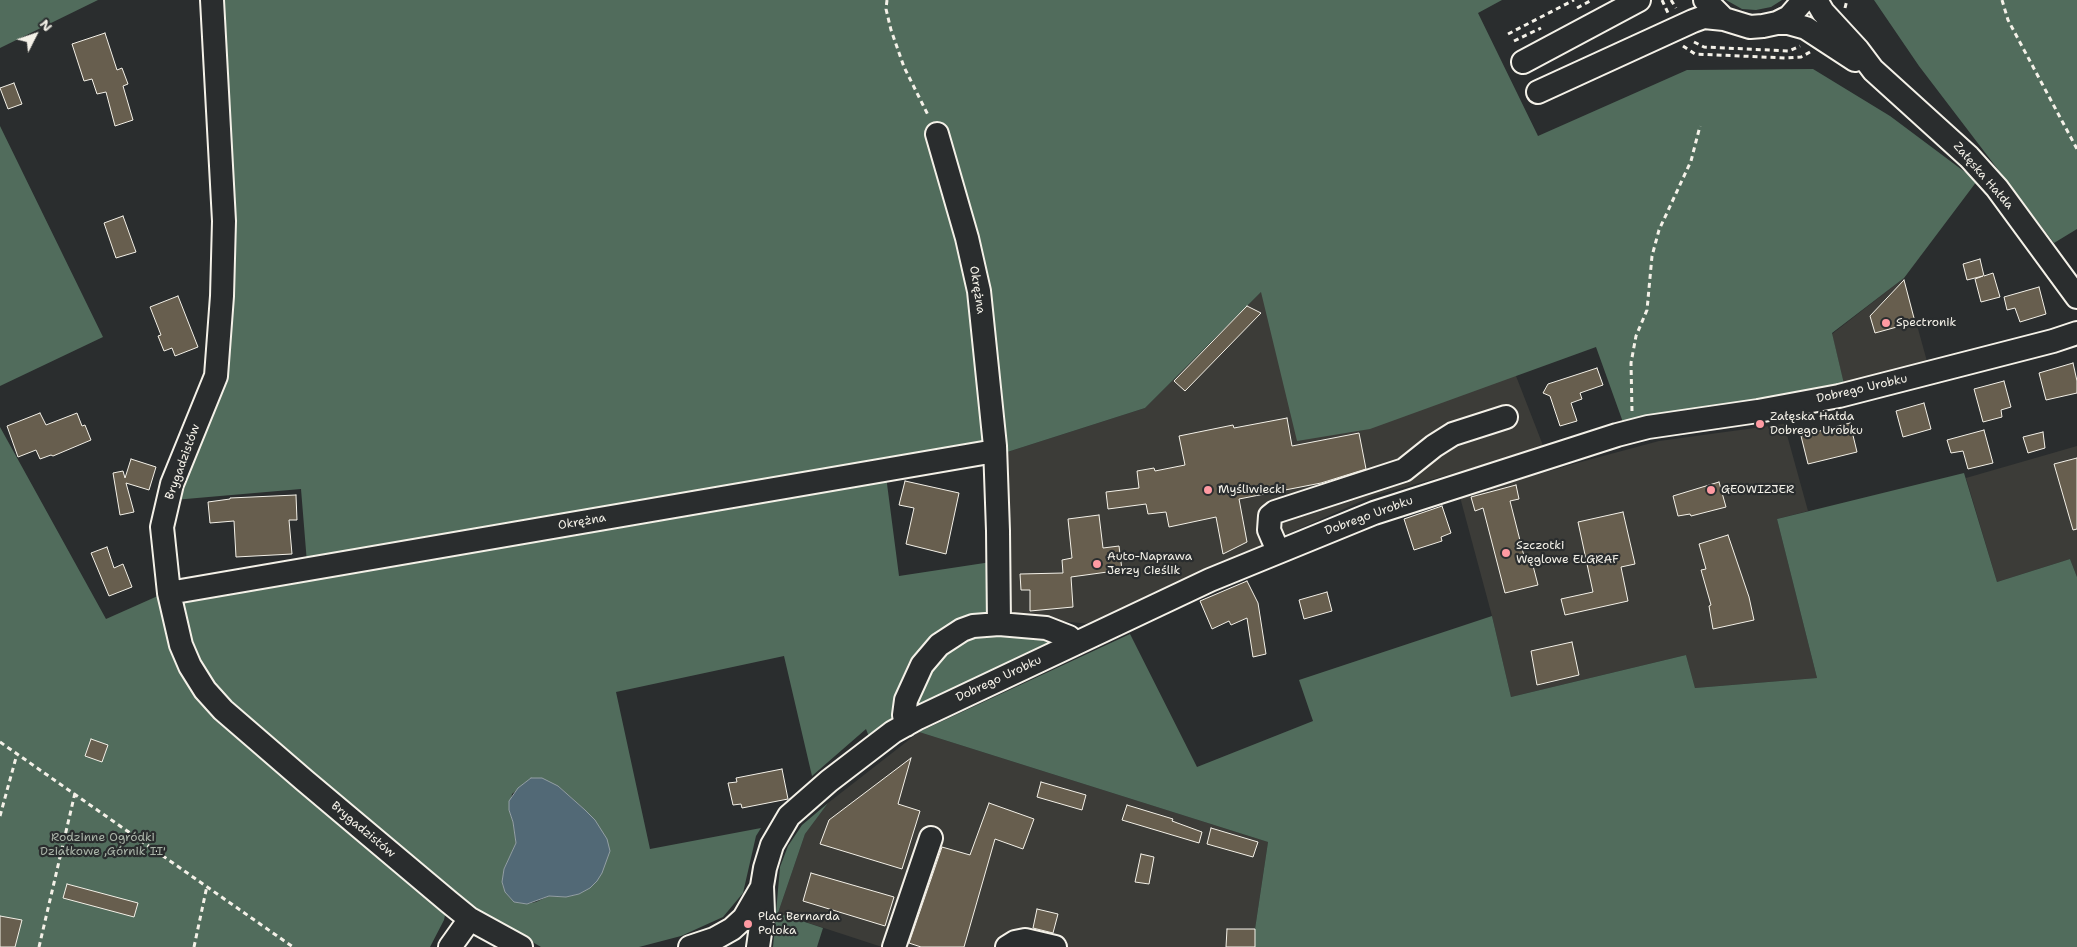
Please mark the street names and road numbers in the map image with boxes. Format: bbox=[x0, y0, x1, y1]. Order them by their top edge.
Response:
street label: Załęska Hałda bbox=[1950, 139, 2016, 213]
street label: Okrężna bbox=[966, 265, 988, 315]
street label: Dobrego Urobku bbox=[1815, 372, 1909, 406]
street label: Brygadzistów bbox=[163, 422, 203, 502]
street label: Dobrego Urobku bbox=[1323, 493, 1415, 539]
street label: Okrężna bbox=[557, 511, 607, 533]
street label: Dobrego Urobku bbox=[954, 653, 1044, 705]
street label: Brygadzistów bbox=[328, 799, 398, 861]

